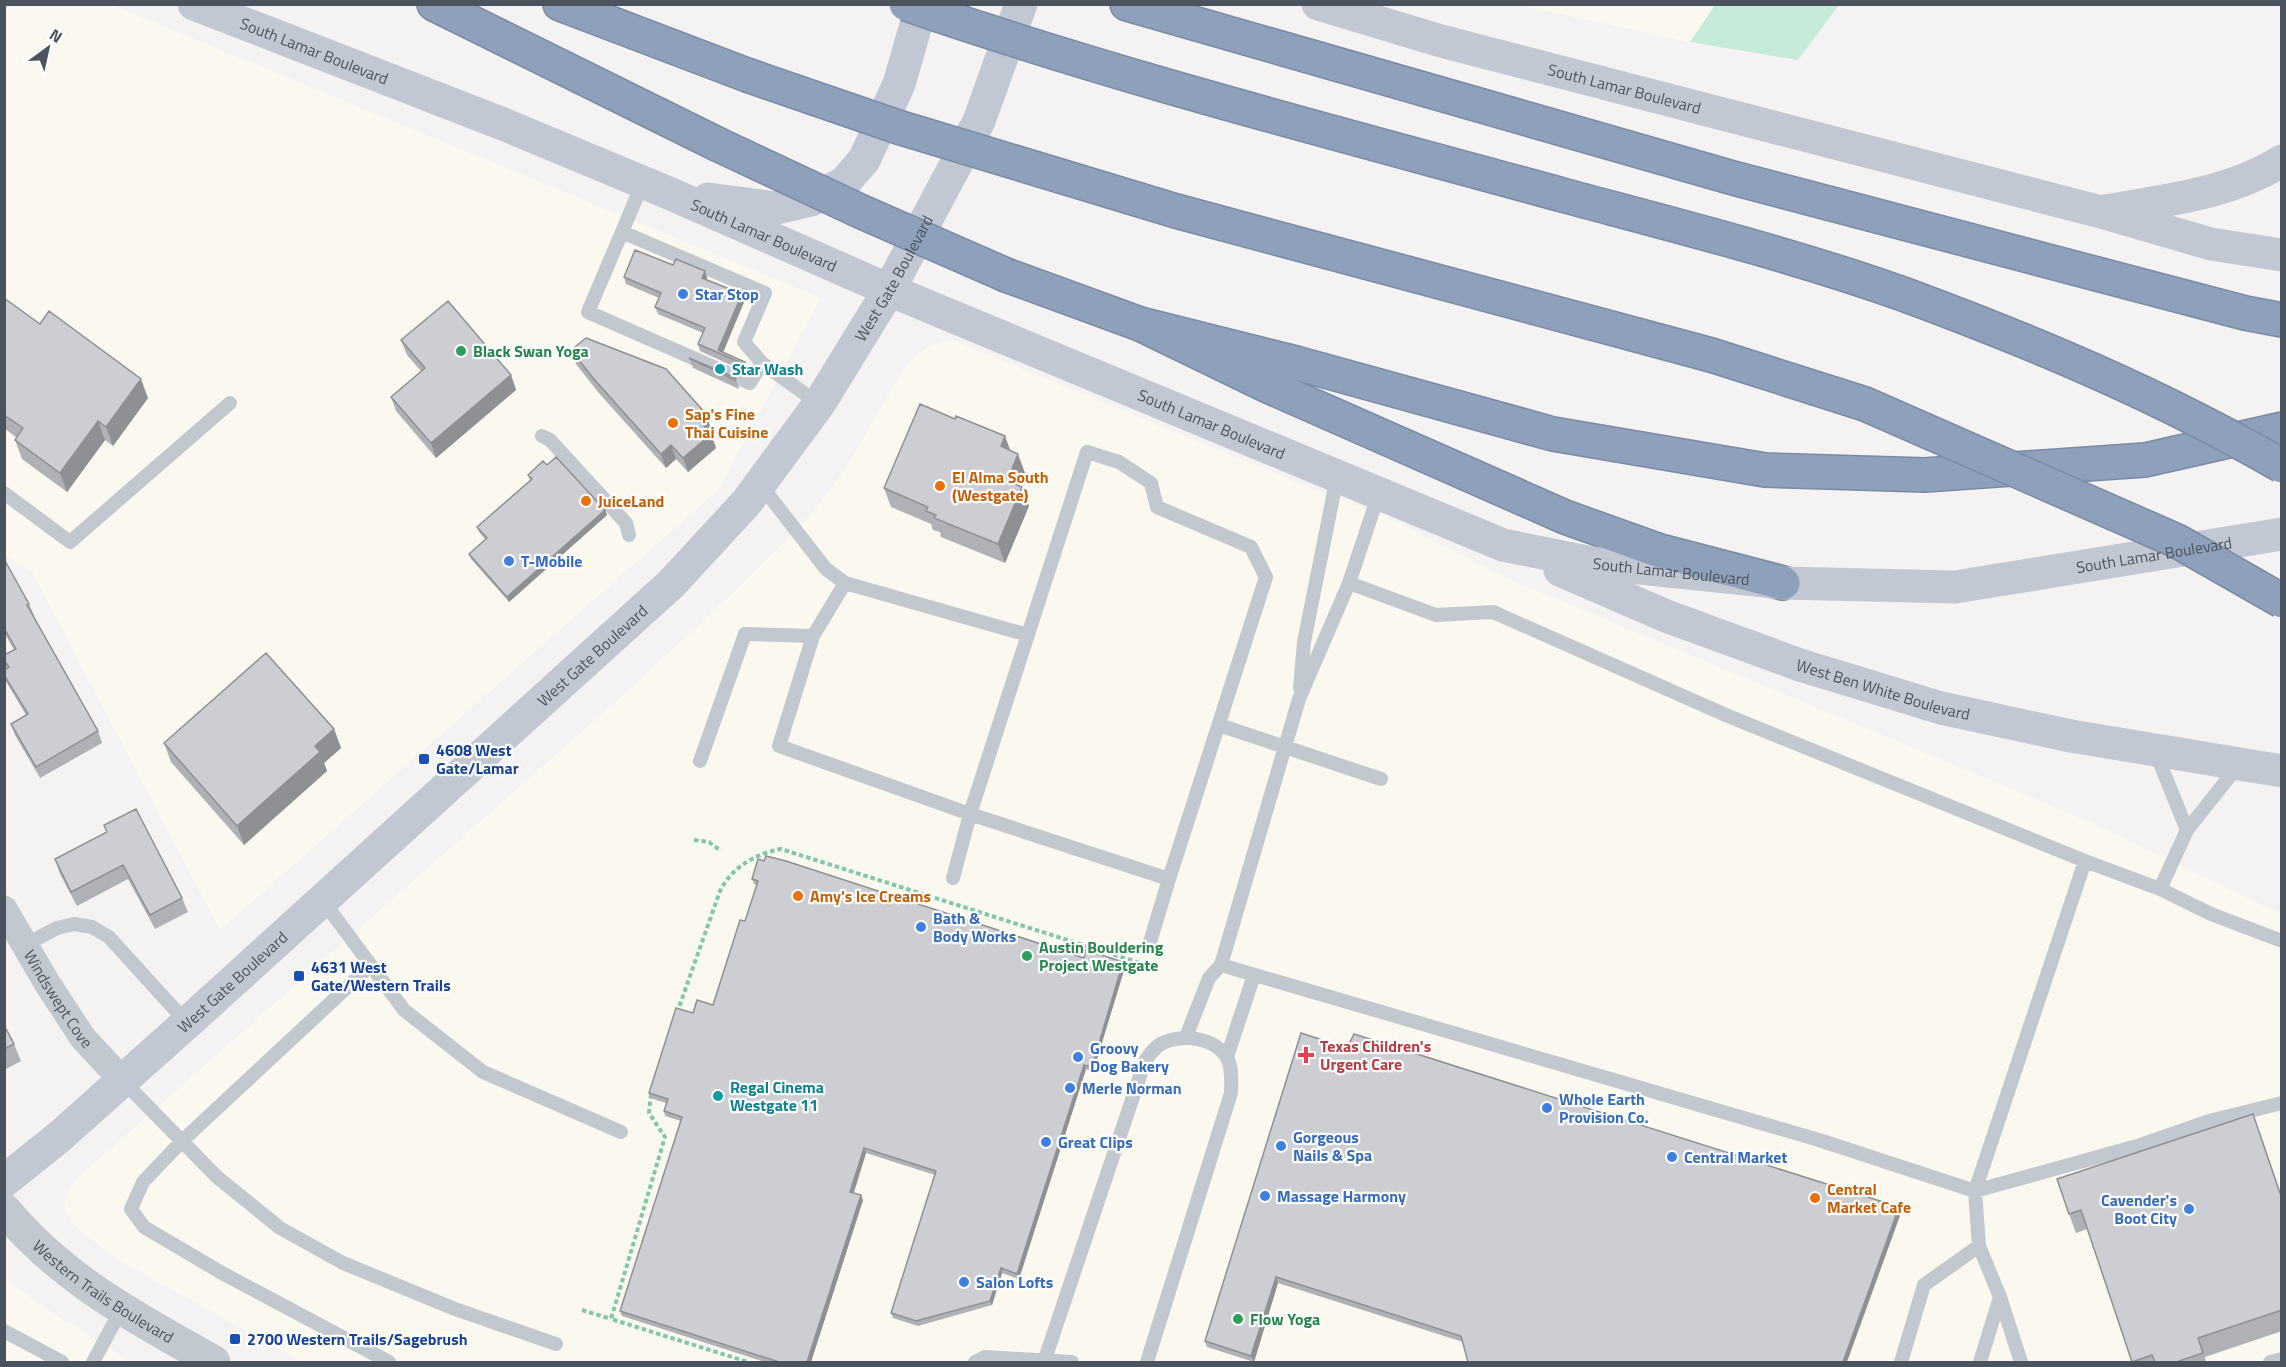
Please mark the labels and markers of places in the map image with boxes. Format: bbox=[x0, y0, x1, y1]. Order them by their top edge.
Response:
place label: Star Stop bbox=[695, 282, 759, 306]
marker: Star Stop bbox=[676, 287, 690, 301]
place label: Black Swan Yoga bbox=[473, 339, 589, 363]
marker: Black Swan Yoga bbox=[454, 344, 468, 358]
place label: Star Wash bbox=[732, 357, 803, 381]
marker: Star Wash bbox=[713, 362, 727, 376]
place label: Sap's Fine Thai Cuisine bbox=[685, 402, 768, 444]
marker: Sap's Fine Thai Cuisine bbox=[666, 416, 680, 430]
place label: El Alma South (Westgate) bbox=[952, 465, 1049, 507]
marker: El Alma South (Westgate) bbox=[933, 479, 947, 493]
place label: JuiceLand bbox=[598, 489, 664, 513]
marker: JuiceLand bbox=[579, 494, 593, 508]
place label: T-Mobile bbox=[521, 549, 583, 573]
marker: T-Mobile bbox=[502, 554, 516, 568]
place label: 4608 West Gate/Lamar bbox=[436, 738, 519, 780]
marker: 4608 West Gate/Lamar bbox=[417, 752, 431, 766]
place label: Amy's Ice Creams bbox=[810, 884, 931, 908]
marker: Amy's Ice Creams bbox=[791, 889, 805, 903]
place label: Bath & Body Works bbox=[933, 906, 1016, 948]
marker: Bath & Body Works bbox=[914, 920, 928, 934]
place label: Austin Bouldering Project Westgate bbox=[1039, 935, 1164, 977]
marker: Austin Bouldering Project Westgate bbox=[1020, 949, 1034, 963]
place label: 4631 West Gate/Western Trails bbox=[311, 955, 451, 997]
marker: 4631 West Gate/Western Trails bbox=[292, 969, 306, 983]
place label: Texas Children's Urgent Care bbox=[1320, 1034, 1431, 1076]
place label: Groovy Dog Bakery bbox=[1090, 1036, 1169, 1078]
marker: Texas Children's Urgent Care bbox=[1297, 1046, 1315, 1064]
marker: Groovy Dog Bakery bbox=[1071, 1050, 1085, 1064]
place label: Regal Cinema Westgate 11 bbox=[730, 1075, 824, 1117]
place label: Merle Norman bbox=[1082, 1076, 1182, 1100]
marker: Merle Norman bbox=[1063, 1081, 1077, 1095]
place label: Whole Earth Provision Co. bbox=[1559, 1087, 1649, 1129]
marker: Regal Cinema Westgate 11 bbox=[711, 1089, 725, 1103]
marker: Whole Earth Provision Co. bbox=[1540, 1101, 1554, 1115]
place label: Gorgeous Nails & Spa bbox=[1293, 1125, 1372, 1167]
place label: Great Clips bbox=[1058, 1130, 1133, 1154]
marker: Great Clips bbox=[1039, 1135, 1053, 1149]
marker: Gorgeous Nails & Spa bbox=[1274, 1139, 1288, 1153]
place label: Central Market bbox=[1684, 1145, 1787, 1169]
marker: Central Market bbox=[1665, 1150, 1679, 1164]
place label: Central Market Cafe bbox=[1827, 1177, 1911, 1219]
place label: Massage Harmony bbox=[1277, 1184, 1406, 1208]
place label: Cavender's Boot City bbox=[2101, 1188, 2177, 1230]
marker: Massage Harmony bbox=[1258, 1189, 1272, 1203]
marker: Central Market Cafe bbox=[1808, 1191, 1822, 1205]
marker: Cavender's Boot City bbox=[2182, 1202, 2196, 1216]
place label: Salon Lofts bbox=[976, 1270, 1053, 1294]
marker: Salon Lofts bbox=[957, 1275, 971, 1289]
place label: Flow Yoga bbox=[1250, 1307, 1320, 1331]
marker: Flow Yoga bbox=[1231, 1312, 1245, 1326]
place label: 2700 Western Trails/Sagebrush bbox=[247, 1327, 468, 1351]
marker: 2700 Western Trails/Sagebrush bbox=[228, 1332, 242, 1346]

